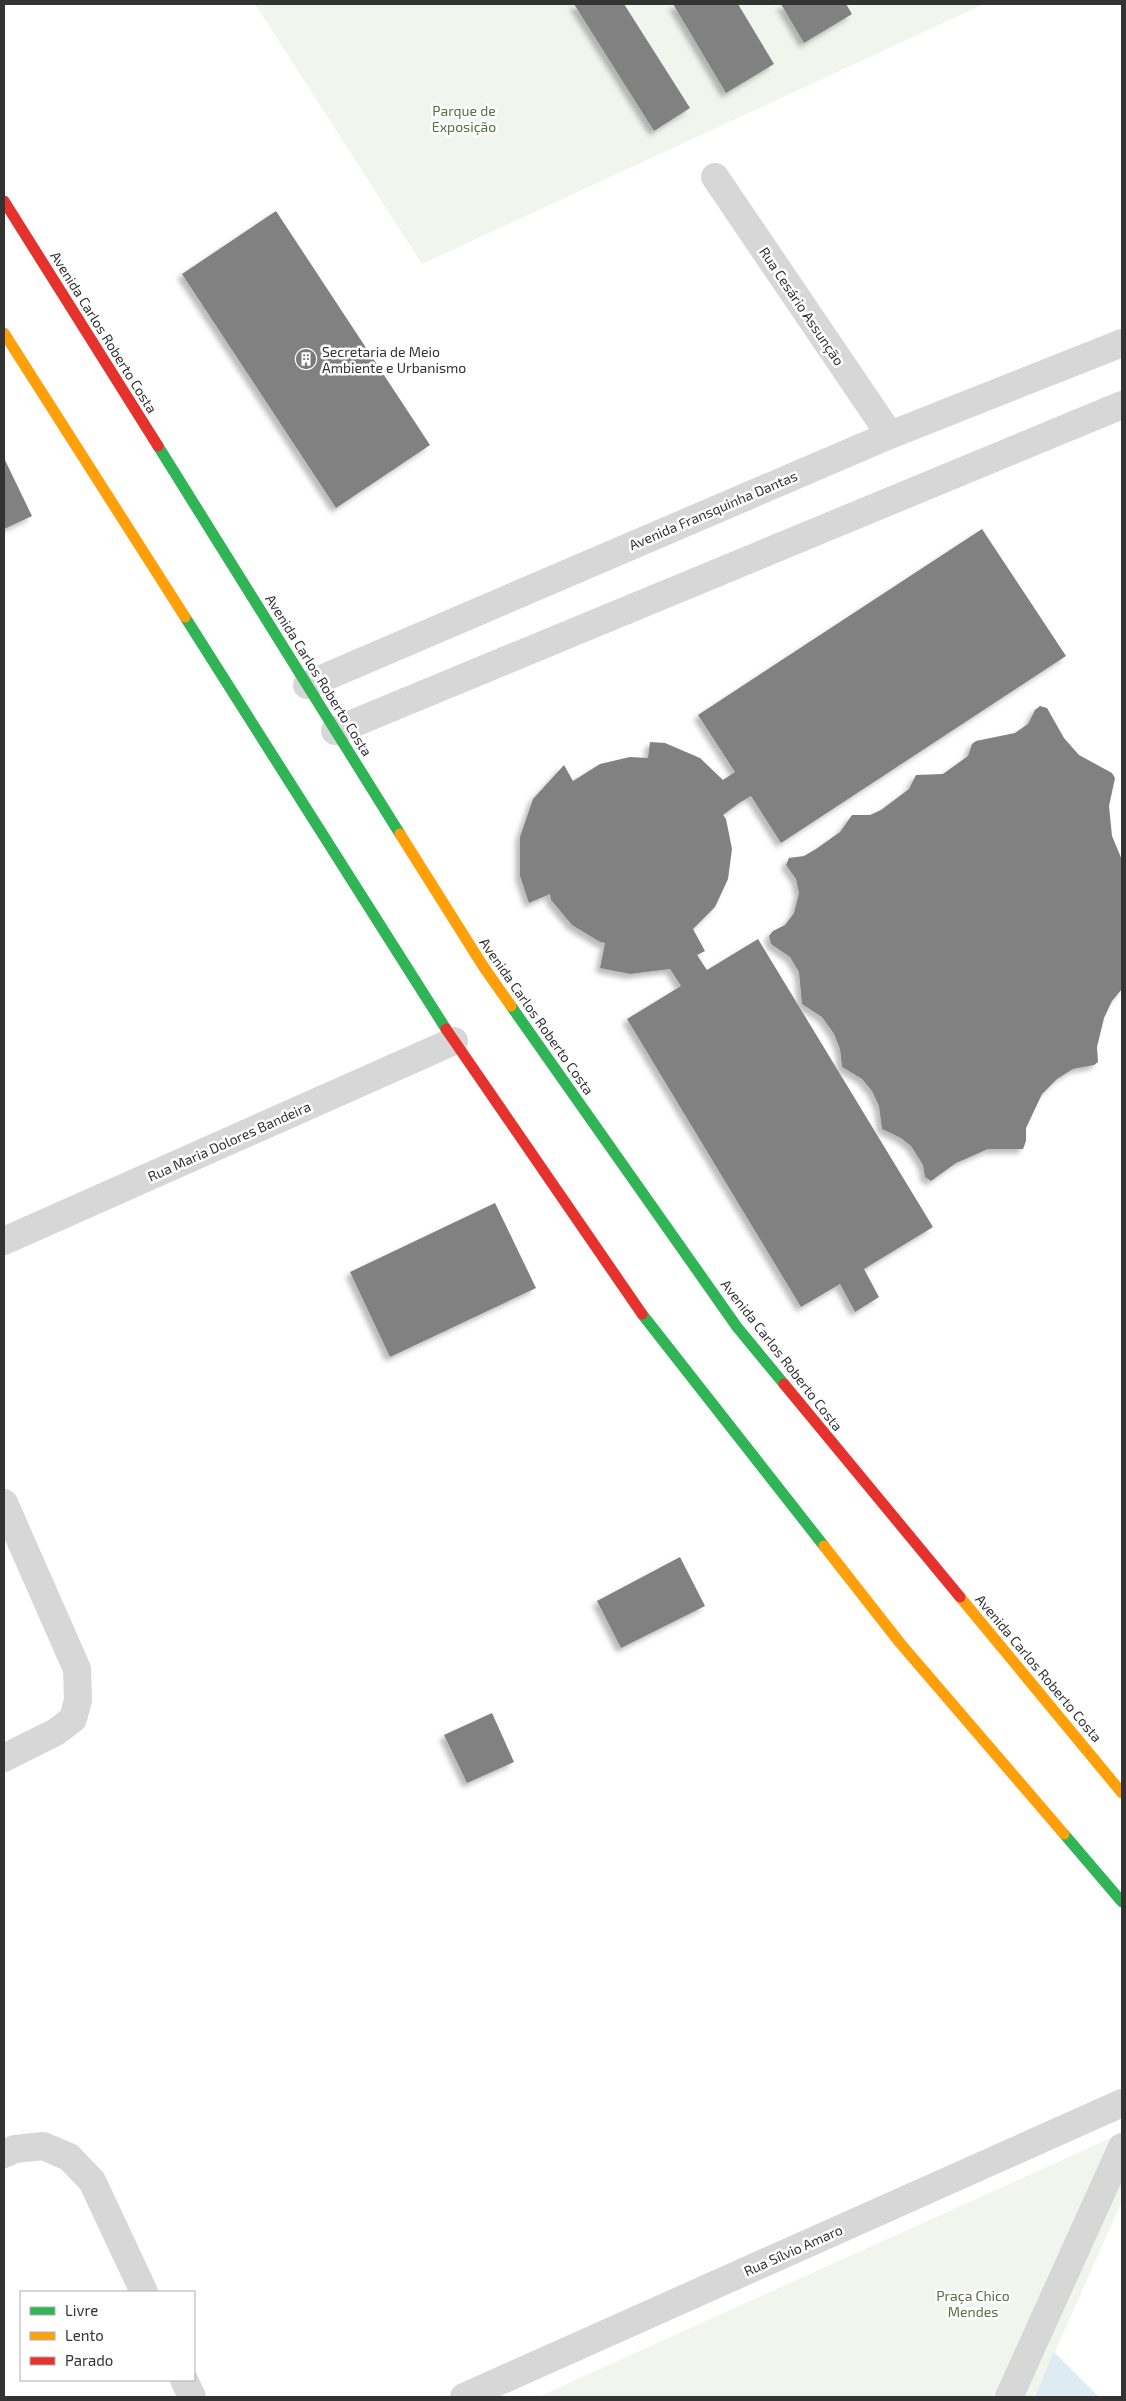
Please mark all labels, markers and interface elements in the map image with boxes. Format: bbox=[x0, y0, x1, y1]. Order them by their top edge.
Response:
park label: Parque de Exposição bbox=[432, 102, 496, 136]
street label: Rua Cesário Assunção bbox=[755, 244, 848, 369]
street label: Avenida Carlos Roberto Costa bbox=[47, 248, 161, 416]
place label: Secretaria de Meio Ambiente e Urbanismo bbox=[322, 343, 466, 376]
building icon: Secretaria de Meio Ambiente e Urbanismo bbox=[294, 347, 318, 371]
street label: Avenida Fransquinha Dantas bbox=[626, 467, 800, 553]
street label: Avenida Carlos Roberto Costa bbox=[262, 591, 376, 759]
street label: Avenida Carlos Roberto Costa bbox=[476, 934, 598, 1098]
street label: Rua Maria Dolores Bandeira bbox=[145, 1097, 313, 1185]
street label: Avenida Carlos Roberto Costa bbox=[718, 1276, 846, 1434]
street label: Avenida Carlos Roberto Costa bbox=[972, 1591, 1106, 1745]
street label: Rua Sílvio Amaro bbox=[741, 2221, 845, 2279]
park label: Praça Chico Mendes bbox=[936, 2287, 1010, 2320]
legend bbox=[20, 2291, 195, 2381]
text: Livre bbox=[65, 2301, 98, 2319]
text: Lento bbox=[65, 2326, 104, 2344]
text: Parado bbox=[65, 2351, 113, 2369]

